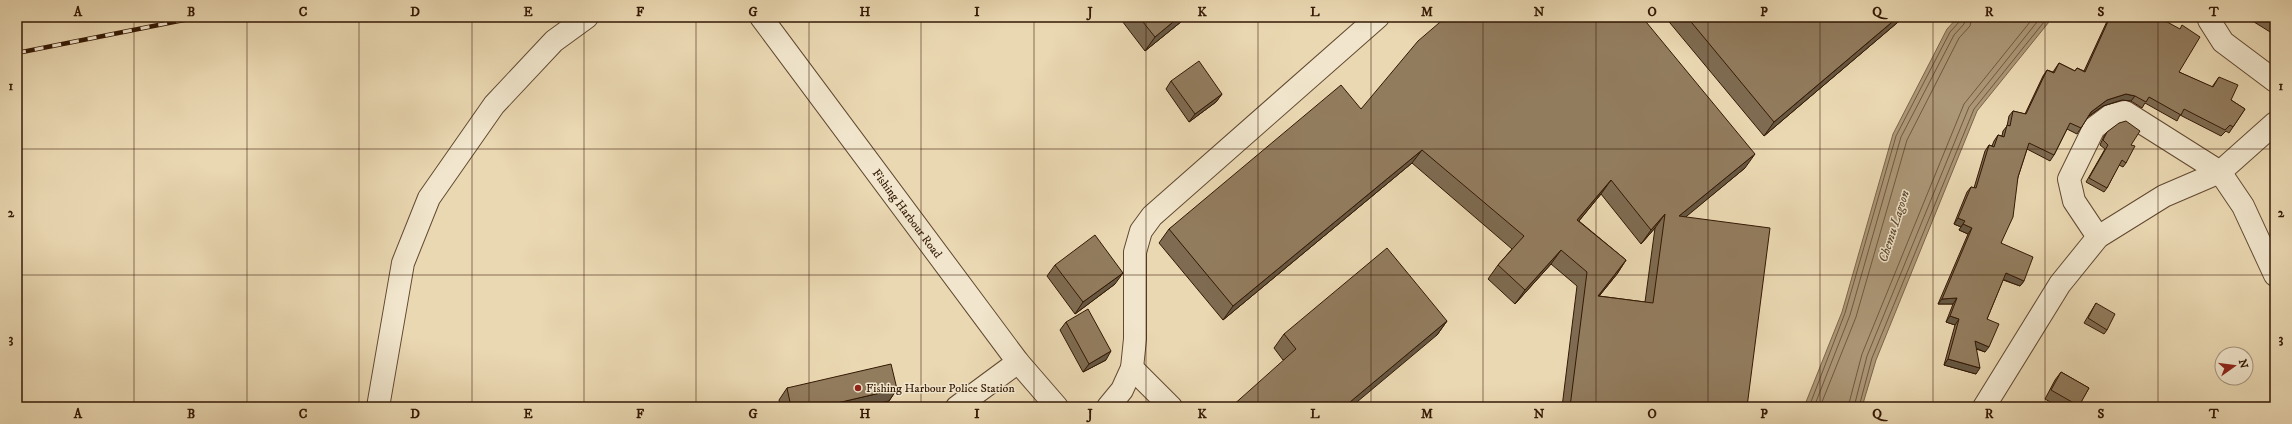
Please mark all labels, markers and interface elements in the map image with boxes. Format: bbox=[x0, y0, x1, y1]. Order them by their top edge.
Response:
text: A bbox=[73, 4, 83, 20]
text: B bbox=[187, 4, 195, 20]
text: C bbox=[299, 4, 308, 20]
text: D bbox=[410, 4, 420, 20]
text: E bbox=[523, 4, 533, 20]
text: F bbox=[636, 4, 645, 20]
text: G bbox=[748, 4, 758, 20]
text: H bbox=[860, 4, 871, 20]
text: I bbox=[974, 4, 980, 20]
text: J bbox=[1085, 4, 1093, 21]
text: K bbox=[1197, 4, 1207, 20]
text: L bbox=[1310, 4, 1320, 20]
text: M bbox=[1421, 4, 1433, 20]
text: N bbox=[1534, 4, 1545, 20]
text: O bbox=[1647, 4, 1657, 20]
text: P bbox=[1760, 4, 1768, 20]
text: Q bbox=[1872, 4, 1888, 20]
text: R bbox=[1985, 4, 1994, 20]
text: S bbox=[2098, 4, 2105, 20]
text: T bbox=[2208, 4, 2220, 20]
text: 1 bbox=[9, 78, 14, 94]
text: 1 bbox=[2279, 78, 2284, 94]
street label: Fishing Harbour Road bbox=[869, 166, 945, 261]
water label: Chemu Lagoon bbox=[1875, 188, 1913, 264]
text: 2 bbox=[8, 205, 15, 221]
text: 2 bbox=[2278, 205, 2285, 221]
text: 3 bbox=[9, 331, 14, 347]
text: 3 bbox=[2279, 331, 2284, 347]
north arrow bbox=[2214, 346, 2254, 386]
text: N bbox=[2235, 358, 2251, 370]
place label: Fishing Harbour Police Station bbox=[866, 381, 1015, 396]
marker: Fishing Harbour Police Station bbox=[853, 383, 863, 393]
text: A bbox=[73, 406, 83, 422]
text: B bbox=[187, 406, 195, 422]
text: C bbox=[299, 406, 308, 422]
text: D bbox=[410, 406, 420, 422]
text: E bbox=[523, 406, 533, 422]
text: F bbox=[636, 406, 645, 422]
text: G bbox=[748, 406, 758, 422]
text: H bbox=[860, 406, 871, 422]
text: I bbox=[974, 406, 980, 422]
text: J bbox=[1085, 406, 1093, 423]
text: K bbox=[1197, 406, 1207, 422]
text: L bbox=[1310, 406, 1320, 422]
text: M bbox=[1421, 406, 1433, 422]
text: N bbox=[1534, 406, 1545, 422]
text: O bbox=[1647, 406, 1657, 422]
text: P bbox=[1760, 406, 1768, 422]
text: Q bbox=[1872, 406, 1888, 422]
text: R bbox=[1985, 406, 1994, 422]
text: S bbox=[2098, 406, 2105, 422]
text: T bbox=[2208, 406, 2220, 422]

